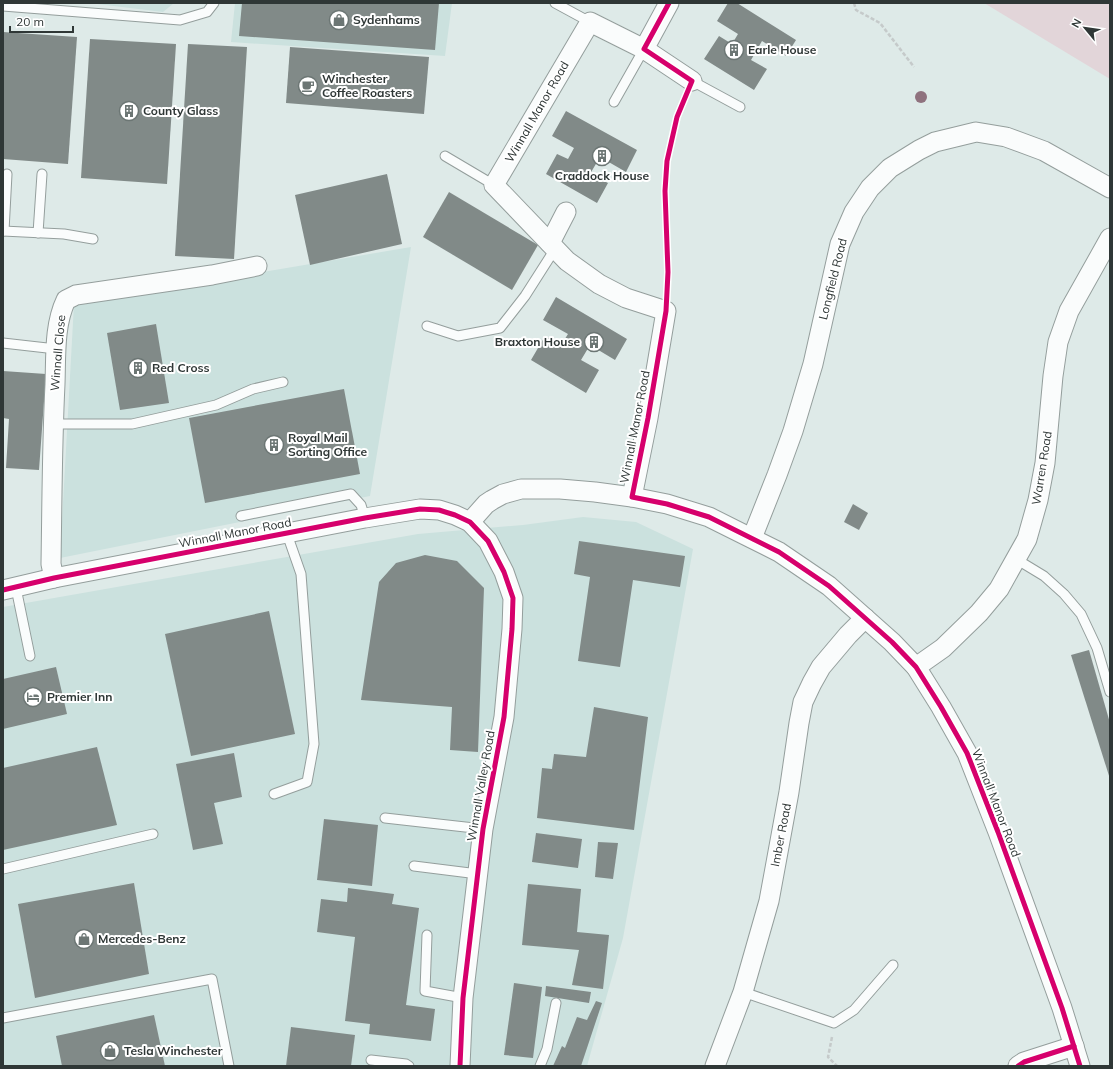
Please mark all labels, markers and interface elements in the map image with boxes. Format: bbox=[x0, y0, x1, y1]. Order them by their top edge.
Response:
scale bar bbox=[10, 8, 73, 34]
north arrow bbox=[1065, 8, 1105, 48]
shop icon: Sydenhams bbox=[328, 9, 350, 31]
place label: Sydenhams bbox=[353, 12, 420, 27]
text: 20 m bbox=[16, 14, 44, 29]
text: N bbox=[1068, 16, 1084, 30]
building icon: Earle House bbox=[723, 39, 745, 61]
place label: Earle House bbox=[748, 42, 817, 57]
street label: Winnall Manor Road bbox=[501, 58, 572, 165]
place label: Winchester Coffee Roasters bbox=[322, 71, 412, 100]
cafe icon: Winchester Coffee Roasters bbox=[297, 75, 319, 97]
building icon: County Glass bbox=[118, 100, 140, 122]
place label: County Glass bbox=[143, 103, 218, 118]
building icon: Craddock House bbox=[591, 145, 613, 167]
place label: Craddock House bbox=[555, 168, 650, 183]
street label: Longfield Road bbox=[815, 236, 850, 321]
street label: Winnall Close bbox=[47, 314, 68, 392]
building icon: Braxton House bbox=[583, 331, 605, 353]
place label: Braxton House bbox=[495, 334, 580, 349]
building icon: Red Cross bbox=[127, 357, 149, 379]
place label: Red Cross bbox=[152, 360, 210, 375]
street label: Winnall Manor Road bbox=[616, 369, 653, 485]
place label: Royal Mail Sorting Office bbox=[288, 430, 368, 459]
street label: Warren Road bbox=[1028, 430, 1055, 506]
building icon: Royal Mail Sorting Office bbox=[263, 434, 285, 456]
street label: Winnall Manor Road bbox=[177, 514, 293, 551]
hotel icon: Premier Inn bbox=[22, 686, 44, 708]
place label: Premier Inn bbox=[47, 689, 112, 704]
street label: Winnall Valley Road bbox=[463, 729, 498, 843]
street label: Winnall Manor Road bbox=[969, 747, 1024, 859]
street label: Imber Road bbox=[767, 802, 794, 868]
shop icon: Mercedes-Benz bbox=[73, 928, 95, 950]
place label: Mercedes-Benz bbox=[98, 931, 186, 946]
shop icon: Tesla Winchester bbox=[99, 1040, 121, 1062]
place label: Tesla Winchester bbox=[124, 1043, 223, 1058]

